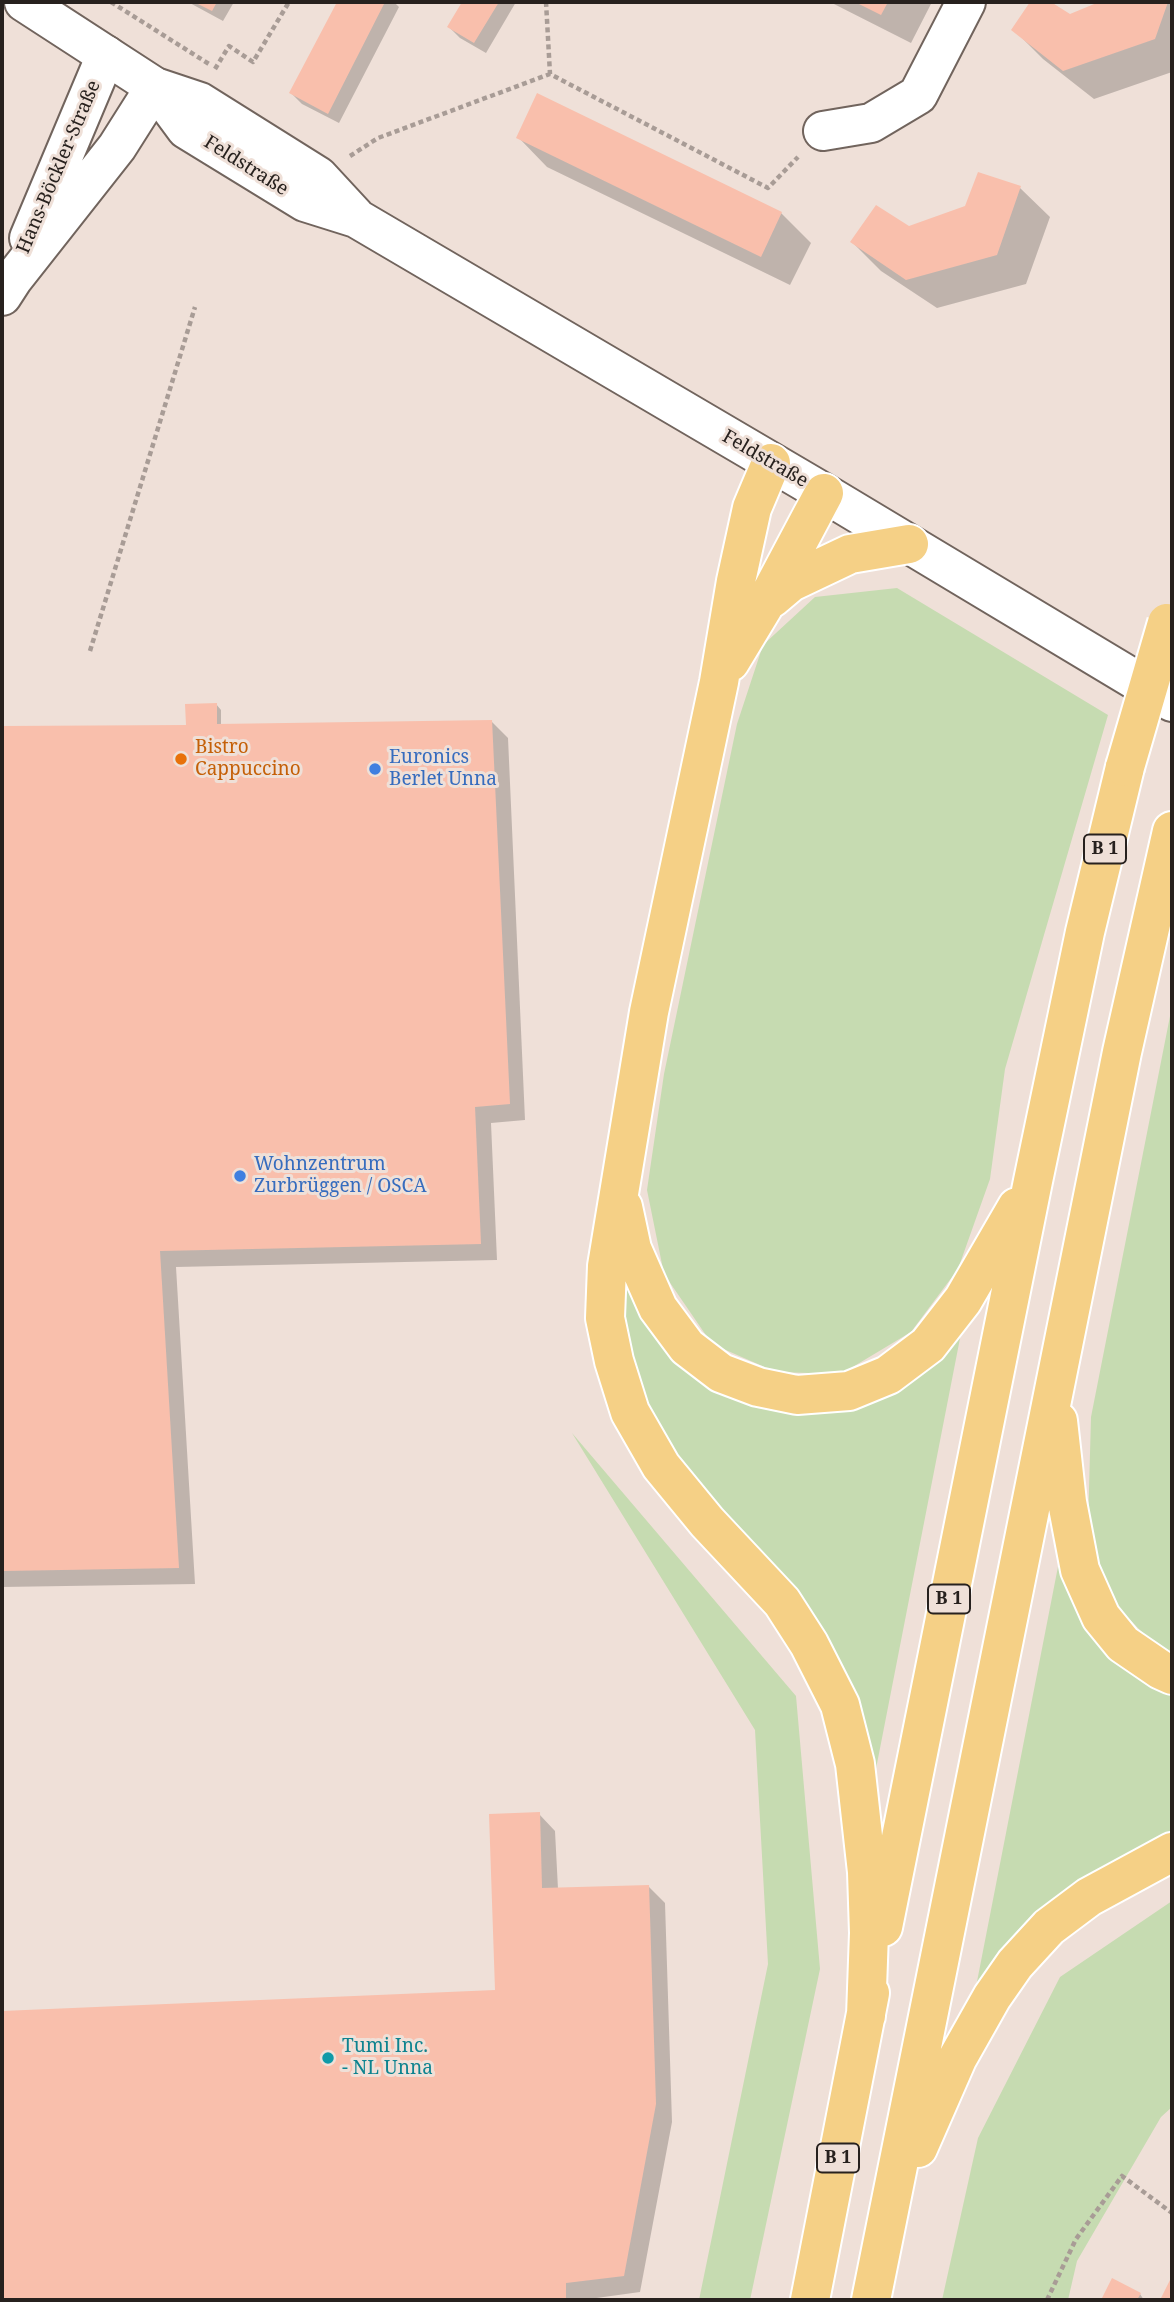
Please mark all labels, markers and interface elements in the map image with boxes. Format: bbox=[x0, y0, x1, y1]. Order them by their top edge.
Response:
street label: Hans-Böckler-Straße bbox=[12, 77, 106, 257]
street label: Feldstraße bbox=[200, 131, 292, 201]
street label: Feldstraße bbox=[718, 425, 812, 493]
place label: Bistro Cappuccino bbox=[195, 737, 301, 781]
place label: Euronics Berlet Unna bbox=[389, 747, 497, 791]
marker: Bistro Cappuccino bbox=[173, 751, 189, 767]
marker: Euronics Berlet Unna bbox=[367, 761, 383, 777]
road number: B 1 bbox=[1084, 834, 1126, 864]
place label: Wohnzentrum Zurbrüggen / OSCA bbox=[254, 1154, 427, 1198]
marker: Wohnzentrum Zurbrüggen / OSCA bbox=[232, 1168, 248, 1184]
road number: B 1 bbox=[928, 1584, 970, 1614]
place label: Tumi Inc. - NL Unna bbox=[342, 2036, 433, 2080]
marker: Tumi Inc. - NL Unna bbox=[320, 2050, 336, 2066]
road number: B 1 bbox=[817, 2144, 859, 2172]

